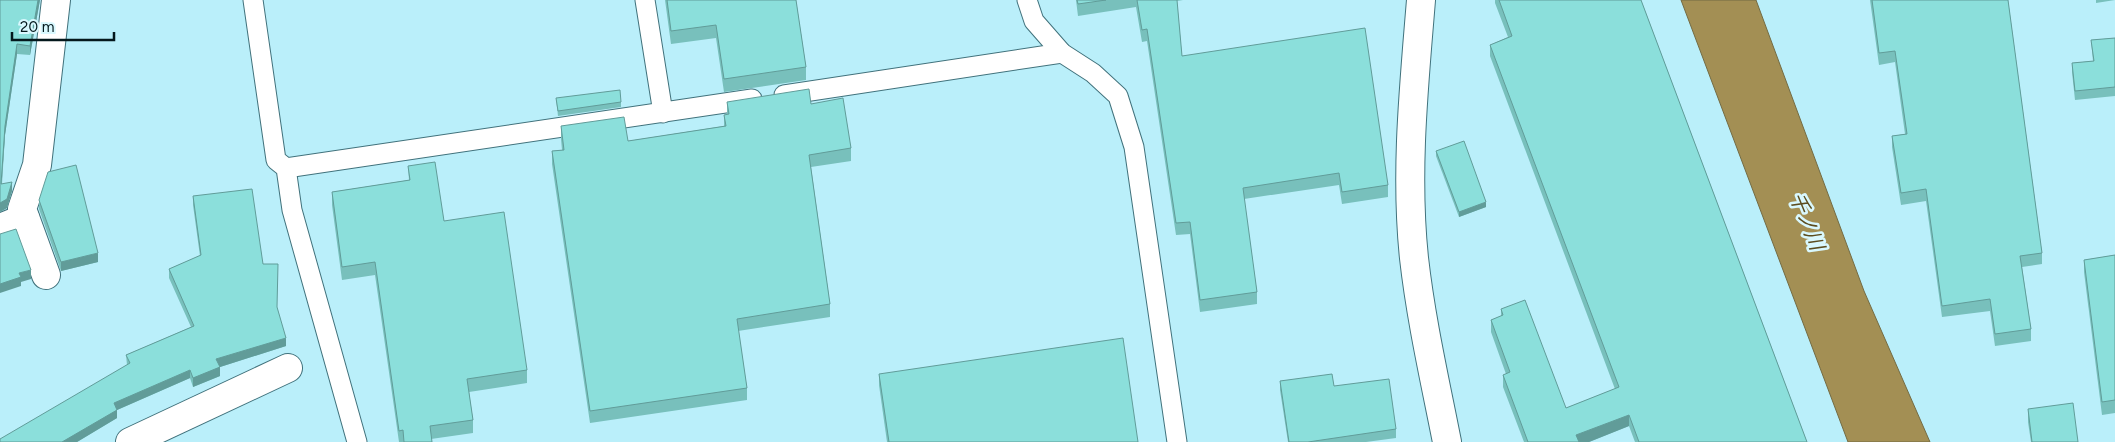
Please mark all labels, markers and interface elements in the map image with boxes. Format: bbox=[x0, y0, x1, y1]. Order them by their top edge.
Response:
scale bar bbox=[12, 10, 115, 42]
text: 20 m bbox=[20, 18, 54, 36]
water label: 千ノ川 bbox=[1785, 189, 1830, 255]

